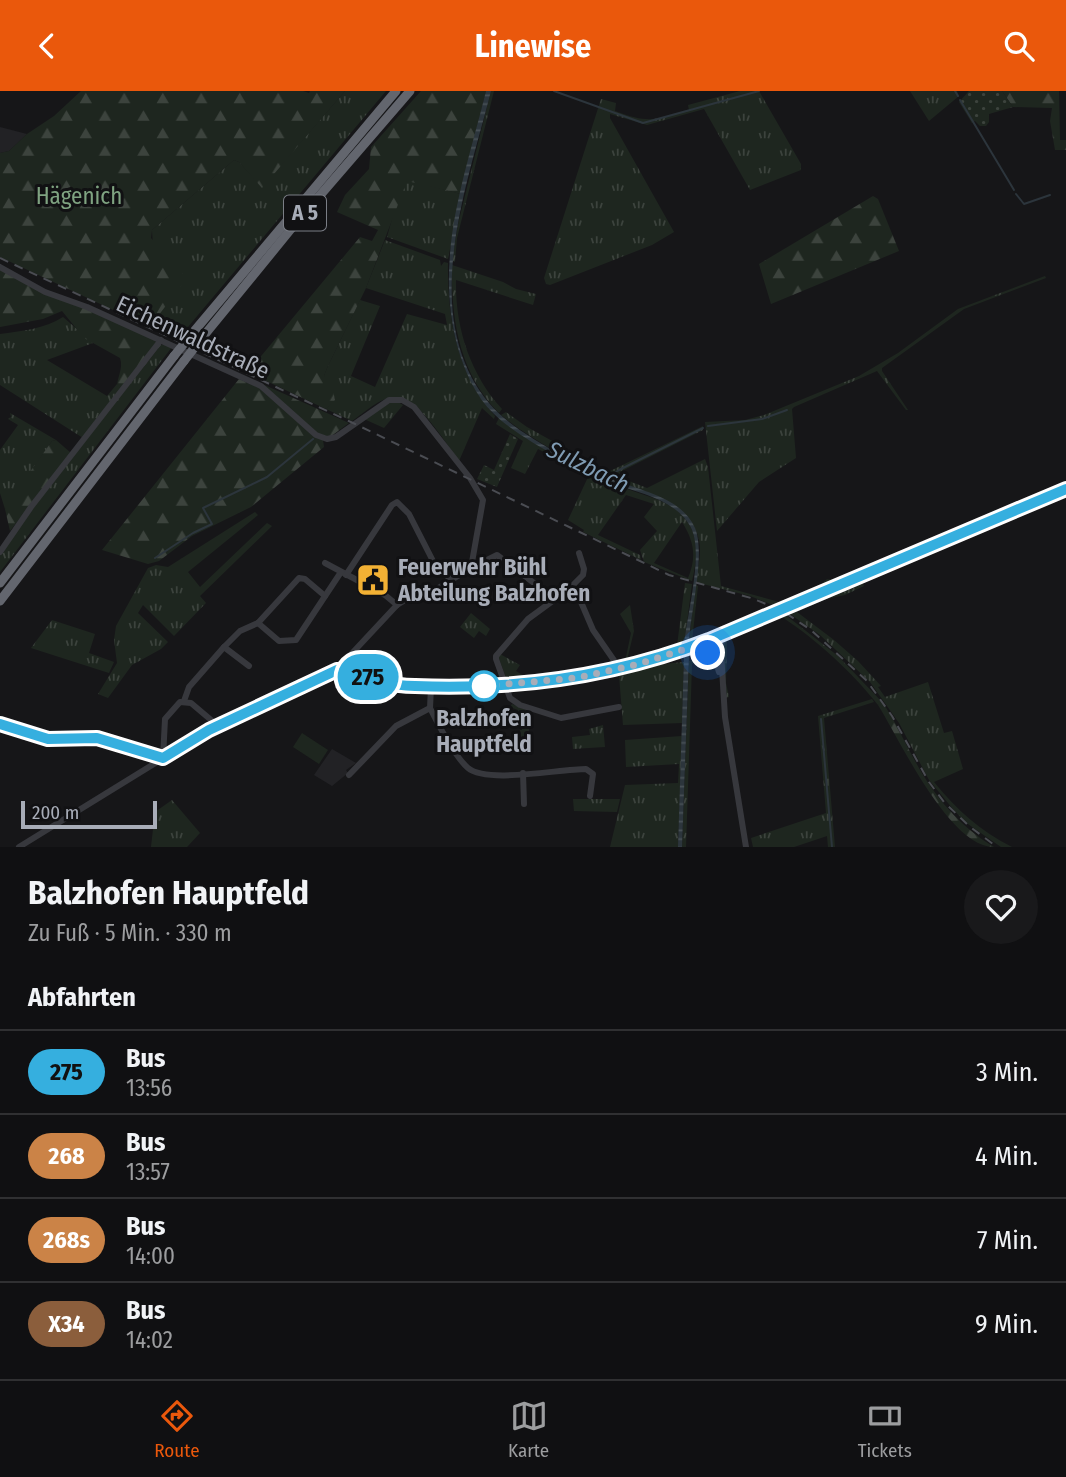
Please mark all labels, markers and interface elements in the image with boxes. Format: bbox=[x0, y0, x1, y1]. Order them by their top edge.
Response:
icon: back bbox=[28, 27, 66, 65]
text: Linewise bbox=[475, 27, 591, 65]
icon: search bbox=[1000, 27, 1038, 65]
park label: Hägenich bbox=[36, 182, 122, 210]
road number: A 5 bbox=[284, 195, 326, 231]
street label: Eichenwaldstraße bbox=[112, 289, 274, 385]
water label: Sulzbach bbox=[541, 435, 634, 499]
place label: Feuerwehr Bühl Abteilung Balzhofen bbox=[397, 553, 590, 607]
public building icon: Feuerwehr Bühl Abteilung Balzhofen bbox=[354, 561, 392, 599]
your location bbox=[690, 635, 725, 670]
line badge: 275 bbox=[328, 654, 408, 700]
text: 275 bbox=[352, 663, 384, 691]
marker: Balzhofen Hauptfeld bbox=[469, 671, 499, 701]
place label: Balzhofen Hauptfeld bbox=[436, 704, 532, 758]
scale bar bbox=[21, 798, 158, 830]
text: 200 m bbox=[32, 801, 79, 824]
button: heart bbox=[964, 870, 1038, 944]
text: Balzhofen Hauptfeld bbox=[28, 873, 309, 913]
text: Zu Fuß · 5 Min. · 330 m bbox=[28, 919, 232, 947]
text: Abfahrten bbox=[28, 982, 136, 1013]
text: Bus bbox=[126, 1043, 165, 1074]
text: 3 Min. bbox=[976, 1057, 1038, 1088]
text: 275 bbox=[50, 1058, 83, 1086]
text: 13:56 bbox=[126, 1074, 172, 1102]
text: Bus bbox=[126, 1127, 165, 1158]
text: 4 Min. bbox=[975, 1141, 1038, 1172]
text: 268 bbox=[48, 1142, 85, 1170]
text: 13:57 bbox=[126, 1158, 170, 1186]
text: Bus bbox=[126, 1211, 165, 1242]
text: 7 Min. bbox=[977, 1225, 1038, 1256]
text: 268s bbox=[43, 1226, 90, 1254]
text: 14:00 bbox=[126, 1242, 175, 1270]
text: Bus bbox=[126, 1295, 165, 1326]
text: 9 Min. bbox=[975, 1309, 1038, 1340]
text: X34 bbox=[48, 1310, 85, 1338]
text: 14:02 bbox=[126, 1326, 173, 1354]
tab: Route bbox=[154, 1397, 200, 1462]
tab: Karte bbox=[508, 1397, 549, 1462]
tab: Tickets bbox=[858, 1397, 912, 1462]

